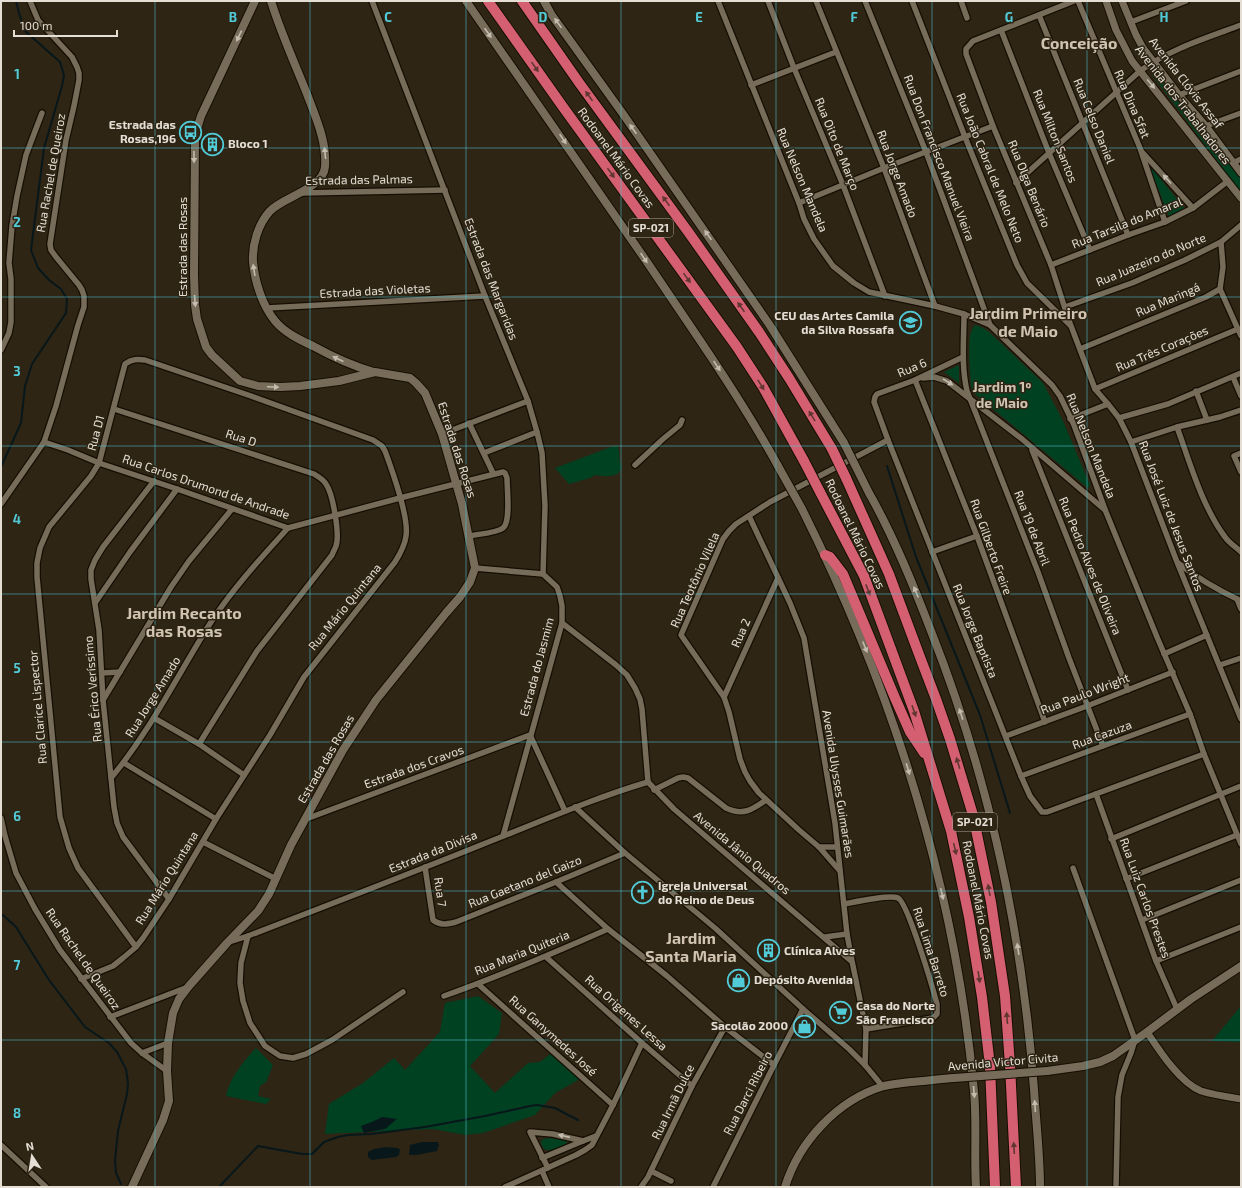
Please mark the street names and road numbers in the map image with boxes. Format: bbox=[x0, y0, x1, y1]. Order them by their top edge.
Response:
street label: Avenida Clóvis Assaf bbox=[1147, 34, 1227, 131]
street label: Avenida dos Trabalhadores bbox=[1133, 42, 1235, 167]
street label: Rua Dina Sfat bbox=[1112, 67, 1154, 140]
street label: Rua Don Francisco Manuel Vieira bbox=[902, 73, 978, 243]
street label: Rua Celso Daniel bbox=[1071, 76, 1119, 166]
street label: Rua Milton Santos bbox=[1031, 87, 1081, 184]
street label: Rua João Cabral de Melo Neto bbox=[954, 91, 1027, 245]
street label: Rua Oito de Março bbox=[812, 95, 863, 193]
street label: Rodoanel Mário Covas bbox=[576, 104, 658, 210]
street label: Rua Rachel de Queiroz bbox=[33, 112, 68, 234]
street label: Rua Nelson Mandela bbox=[775, 125, 831, 234]
street label: Rua Jorge Amado bbox=[875, 128, 921, 220]
street label: Rua Olga Benário bbox=[1006, 138, 1054, 230]
street label: Estrada das Palmas bbox=[305, 171, 413, 187]
street label: Rua Tarsila do Amaral bbox=[1069, 193, 1184, 251]
street label: Estrada das Rosas bbox=[175, 197, 189, 297]
street label: Estrada das Margaridas bbox=[462, 216, 522, 342]
road number: SP-021 bbox=[629, 219, 673, 237]
street label: Rua Juazeiro do Norte bbox=[1094, 230, 1208, 289]
street label: Rua Maringá bbox=[1133, 279, 1202, 319]
street label: Estrada das Violetas bbox=[319, 280, 431, 300]
street label: Rua Três Corações bbox=[1113, 322, 1210, 375]
street label: Rua 6 bbox=[895, 355, 928, 379]
street label: Rua Nelson Mandela bbox=[1064, 391, 1119, 500]
street label: Estrada das Rosas bbox=[436, 400, 480, 499]
street label: Rua D1 bbox=[84, 413, 106, 452]
street label: Rua D bbox=[224, 426, 258, 449]
street label: Rua José Luiz de Jesus Santos bbox=[1137, 438, 1207, 593]
street label: Rua Carlos Drumond de Andrade bbox=[121, 451, 292, 521]
street label: Rodoanel Mário Covas bbox=[823, 476, 889, 591]
street label: Rua 19 de Abril bbox=[1012, 488, 1054, 568]
street label: Rua Pedro Alves de Oliveira bbox=[1057, 495, 1125, 637]
street label: Rua Gilberto Freire bbox=[968, 497, 1016, 597]
street label: Rua Teotônio Vilela bbox=[667, 530, 721, 630]
street label: Rua Mário Quintana bbox=[305, 560, 384, 653]
street label: Rua Jorge Baptista bbox=[951, 581, 1001, 680]
street label: Estrada do Jasmim bbox=[516, 616, 556, 718]
street label: Rua 2 bbox=[728, 616, 753, 649]
street label: Rua Érico Veríssimo bbox=[80, 635, 104, 743]
street label: Rua Clarice Lispector bbox=[25, 650, 49, 764]
street label: Rua Jorge Amado bbox=[122, 653, 183, 739]
street label: Rua Paulo Wright bbox=[1038, 670, 1131, 716]
street label: Avenida Ulysses Guimarães bbox=[820, 709, 858, 859]
street label: Estrada das Rosas bbox=[294, 712, 356, 805]
street label: Rua Cazuza bbox=[1070, 717, 1133, 751]
street label: Estrada dos Cravos bbox=[362, 742, 465, 791]
street label: Avenida Jânio Quadros bbox=[691, 808, 794, 898]
road number: SP-021 bbox=[953, 813, 997, 831]
street label: Estrada da Divisa bbox=[386, 827, 479, 875]
street label: Rua Mário Quintana bbox=[132, 828, 201, 927]
street label: Rua Luiz Carlos Prestes bbox=[1118, 836, 1174, 960]
street label: Rodoanel Mário Covas bbox=[961, 839, 997, 960]
street label: Rua Gaetano del Gaizo bbox=[466, 852, 584, 910]
street label: Rua 7 bbox=[432, 876, 450, 908]
street label: Rua Rachel de Queiroz bbox=[43, 905, 124, 1012]
street label: Rua Lima Barreto bbox=[911, 905, 953, 999]
street label: Rua Maria Quiteria bbox=[472, 927, 571, 978]
street label: Rua Origenes Lessa bbox=[583, 972, 671, 1053]
street label: Rua Ganymedes José bbox=[507, 992, 600, 1078]
street label: Rua Darci Ribeiro bbox=[720, 1048, 774, 1137]
street label: Avenida Victor Civita bbox=[947, 1049, 1059, 1073]
street label: Rua Irmã Dulce bbox=[648, 1062, 696, 1141]

